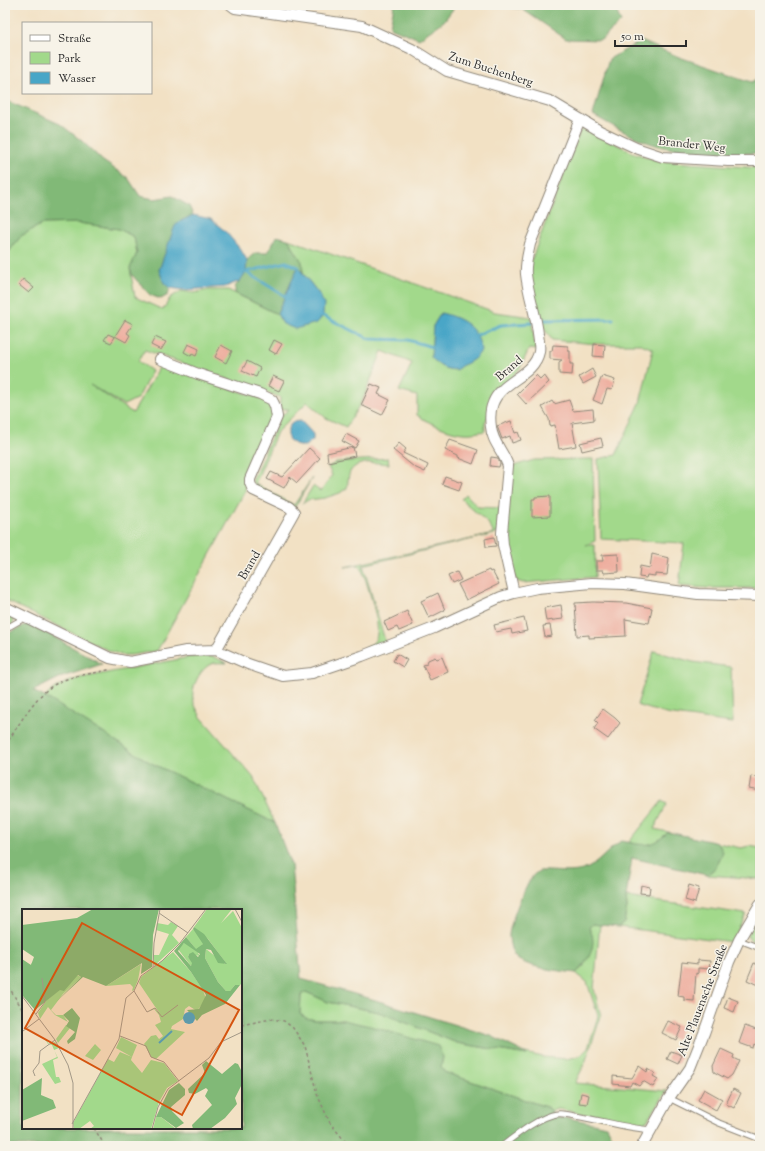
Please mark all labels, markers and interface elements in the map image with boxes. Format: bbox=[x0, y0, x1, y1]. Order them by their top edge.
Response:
legend bbox=[22, 22, 152, 94]
scale bar bbox=[615, 22, 686, 48]
text: 50 m bbox=[620, 28, 644, 46]
text: Straße bbox=[58, 30, 92, 48]
street label: Zum Buchenberg bbox=[446, 48, 535, 92]
text: Park bbox=[58, 50, 81, 68]
text: Wasser bbox=[58, 70, 96, 88]
street label: Brander Weg bbox=[657, 133, 727, 157]
street label: Brand bbox=[492, 352, 528, 386]
street label: Brand bbox=[234, 547, 266, 584]
inset map bbox=[22, 909, 242, 1129]
street label: Alte Plauensche Straße bbox=[673, 941, 733, 1059]

